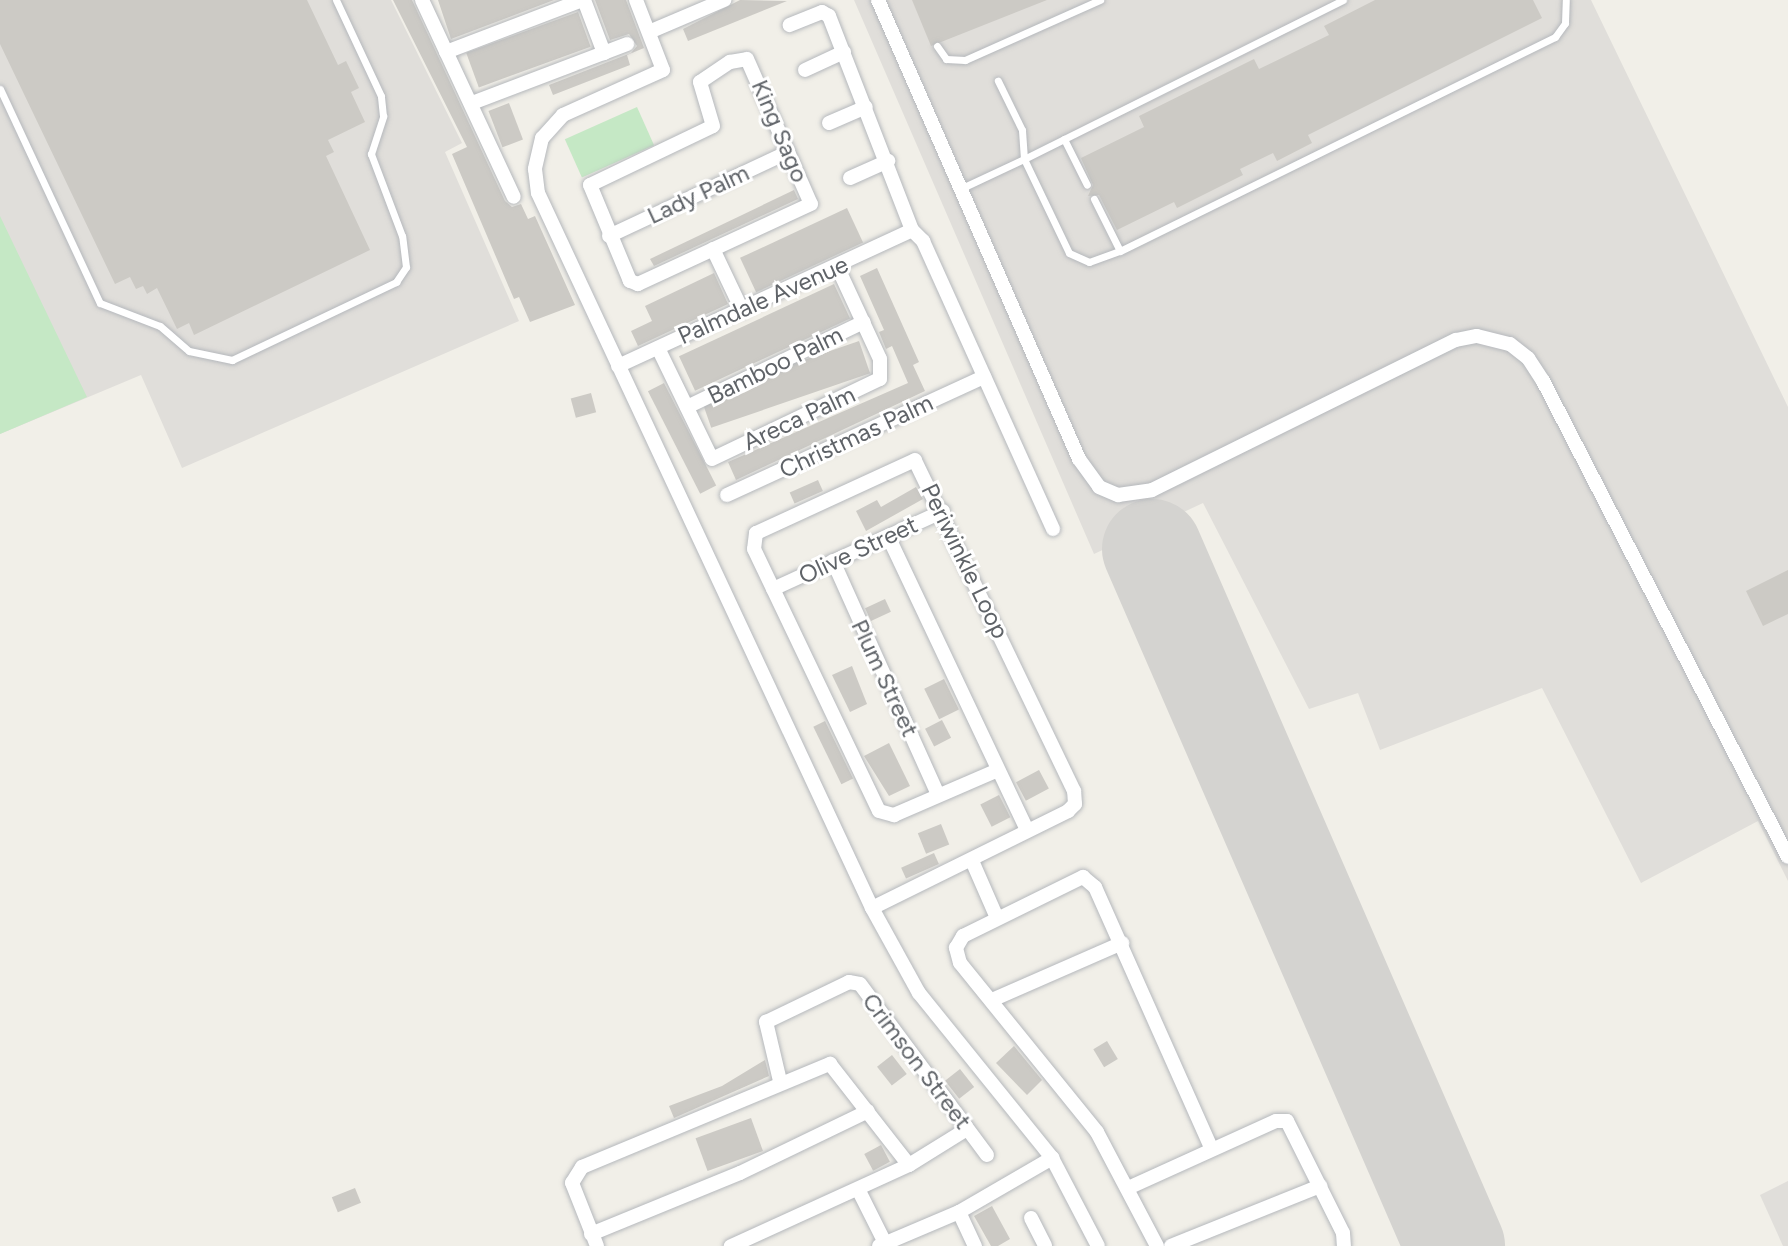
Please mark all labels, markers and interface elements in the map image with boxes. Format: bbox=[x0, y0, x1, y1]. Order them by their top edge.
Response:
street label: King Sago bbox=[746, 75, 814, 187]
street label: Lady Palm bbox=[643, 158, 753, 230]
street label: Palmdale Avenue bbox=[673, 250, 853, 350]
street label: Bamboo Palm bbox=[703, 320, 847, 410]
street label: Areca Palm bbox=[738, 380, 860, 456]
street label: Christmas Palm bbox=[775, 388, 937, 484]
street label: Periwinkle Loop bbox=[915, 479, 1015, 643]
street label: Olive Street bbox=[794, 510, 922, 590]
street label: Plum Street bbox=[845, 615, 925, 741]
street label: Crimson Street bbox=[856, 987, 978, 1135]

